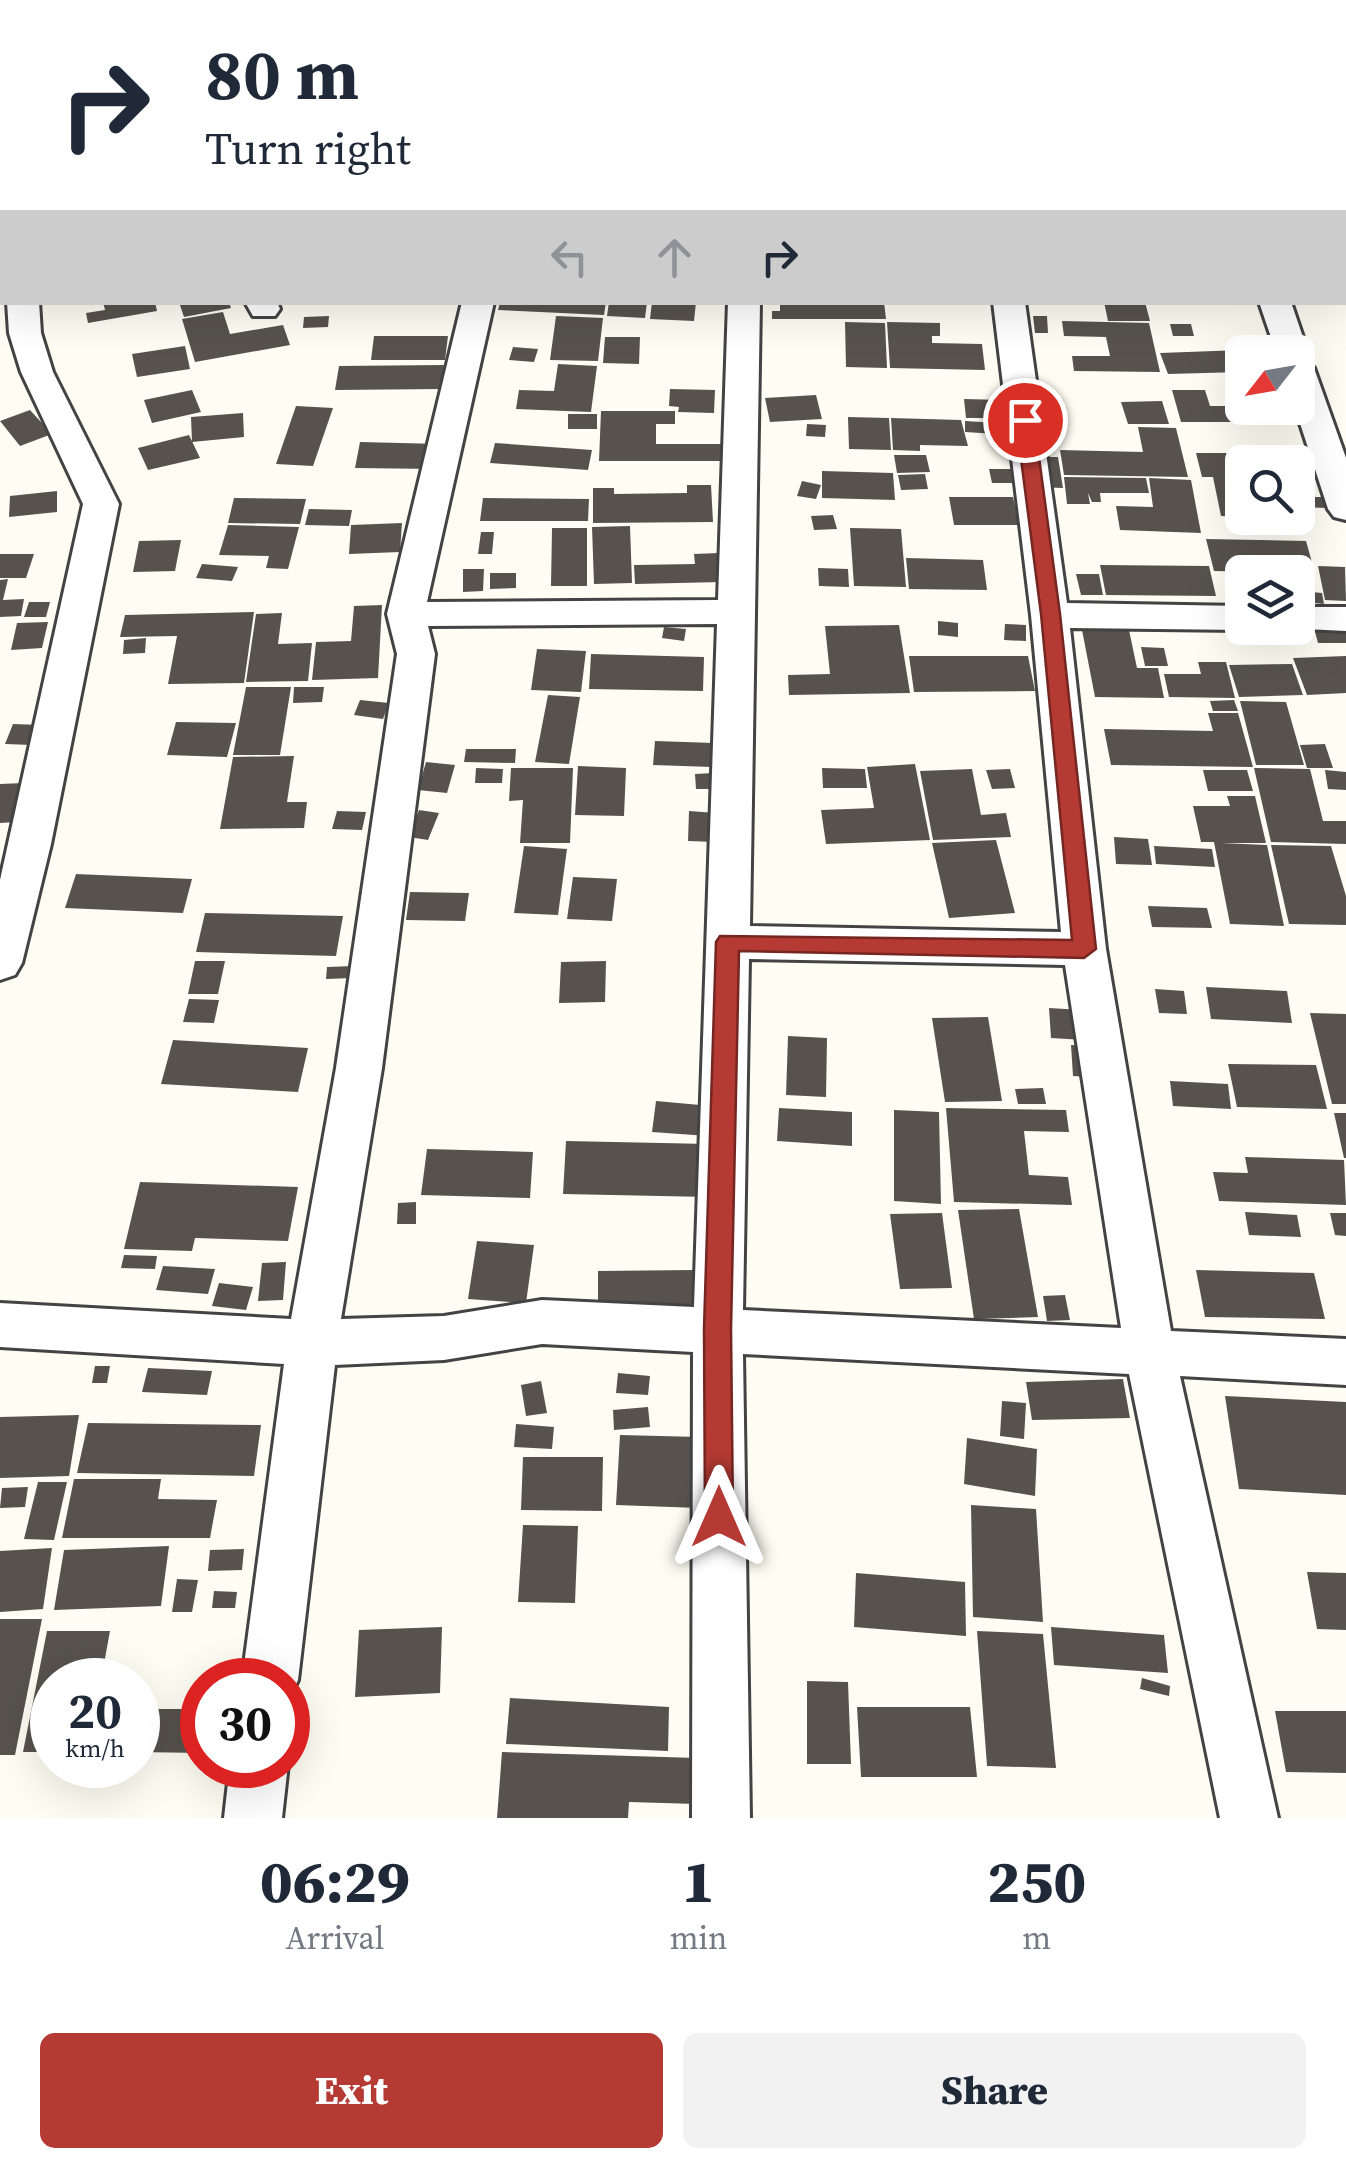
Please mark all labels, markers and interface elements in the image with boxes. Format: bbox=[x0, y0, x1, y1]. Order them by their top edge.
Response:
text: 80 m bbox=[205, 26, 359, 122]
icon: right bbox=[40, 40, 170, 170]
text: Turn right bbox=[205, 117, 411, 179]
icon: left bbox=[542, 230, 597, 285]
icon: ahead bbox=[647, 230, 702, 285]
icon: right bbox=[752, 230, 807, 285]
north arrow bbox=[1225, 335, 1315, 425]
map controls bbox=[1225, 335, 1315, 645]
pin bbox=[983, 378, 1068, 463]
icon: arrive bbox=[998, 393, 1053, 448]
button: search bbox=[1225, 445, 1315, 535]
button: layers bbox=[1225, 555, 1315, 645]
position arrow bbox=[667, 1465, 771, 1569]
speed limit sign: 30 bbox=[180, 1658, 310, 1788]
text: 20 bbox=[68, 1676, 122, 1745]
text: km/h bbox=[65, 1731, 125, 1765]
text: 06:29 bbox=[260, 1840, 410, 1922]
text: 1 bbox=[682, 1840, 715, 1922]
text: 250 bbox=[987, 1840, 1086, 1922]
text: Arrival bbox=[285, 1916, 384, 1960]
text: min bbox=[670, 1916, 727, 1960]
text: m bbox=[1022, 1916, 1051, 1960]
button: Exit bbox=[40, 2033, 663, 2148]
button: Share bbox=[683, 2033, 1306, 2148]

